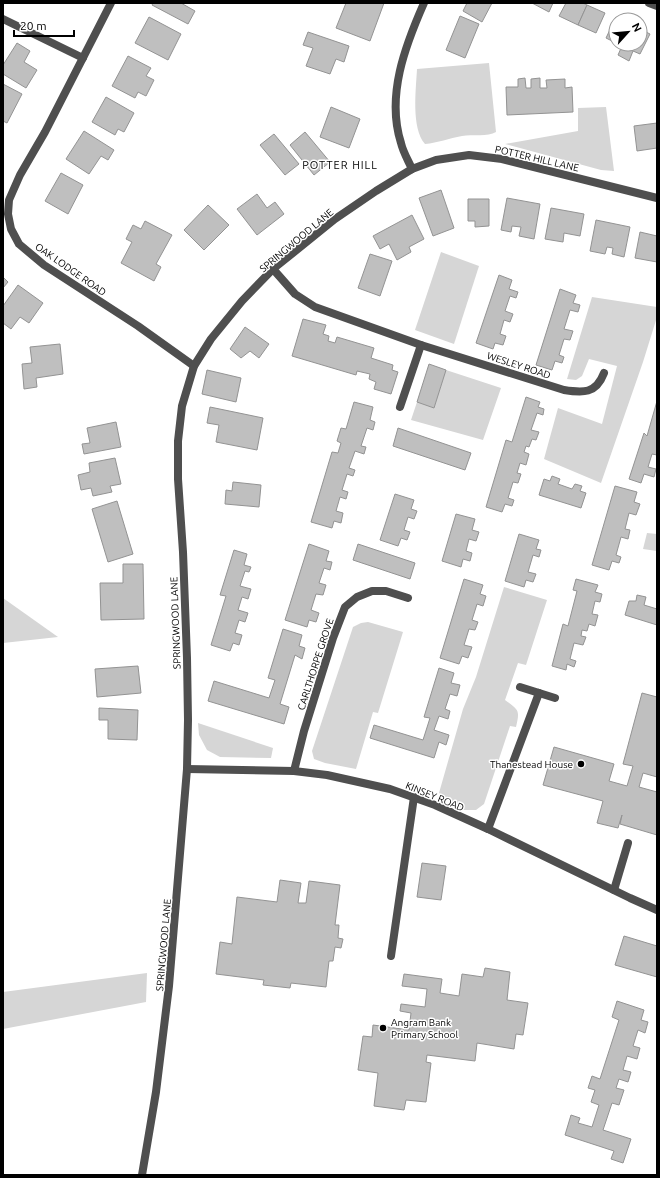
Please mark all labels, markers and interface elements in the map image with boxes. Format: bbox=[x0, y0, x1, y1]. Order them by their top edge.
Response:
scale bar bbox=[14, 12, 74, 38]
north arrow bbox=[608, 12, 648, 52]
text: 20 m bbox=[20, 19, 47, 32]
text: N bbox=[630, 21, 644, 34]
street label: POTTER HILL LANE bbox=[494, 143, 580, 174]
district label: POTTER HILL bbox=[302, 159, 378, 171]
street label: SPRINGWOOD LANE bbox=[257, 206, 336, 274]
street label: OAK LODGE ROAD bbox=[33, 241, 108, 298]
street label: WESLEY ROAD bbox=[486, 350, 552, 381]
street label: SPRINGWOOD LANE bbox=[168, 576, 183, 669]
street label: CARLTHORPE GROVE bbox=[295, 616, 336, 712]
place label: Thanestead House bbox=[490, 759, 573, 770]
marker: Thanestead House bbox=[576, 759, 586, 769]
street label: KINSEY ROAD bbox=[404, 780, 466, 813]
street label: SPRINGWOOD LANE bbox=[154, 898, 173, 992]
place label: Angram Bank Primary School bbox=[391, 1017, 458, 1040]
marker: Angram Bank Primary School bbox=[378, 1023, 388, 1033]

